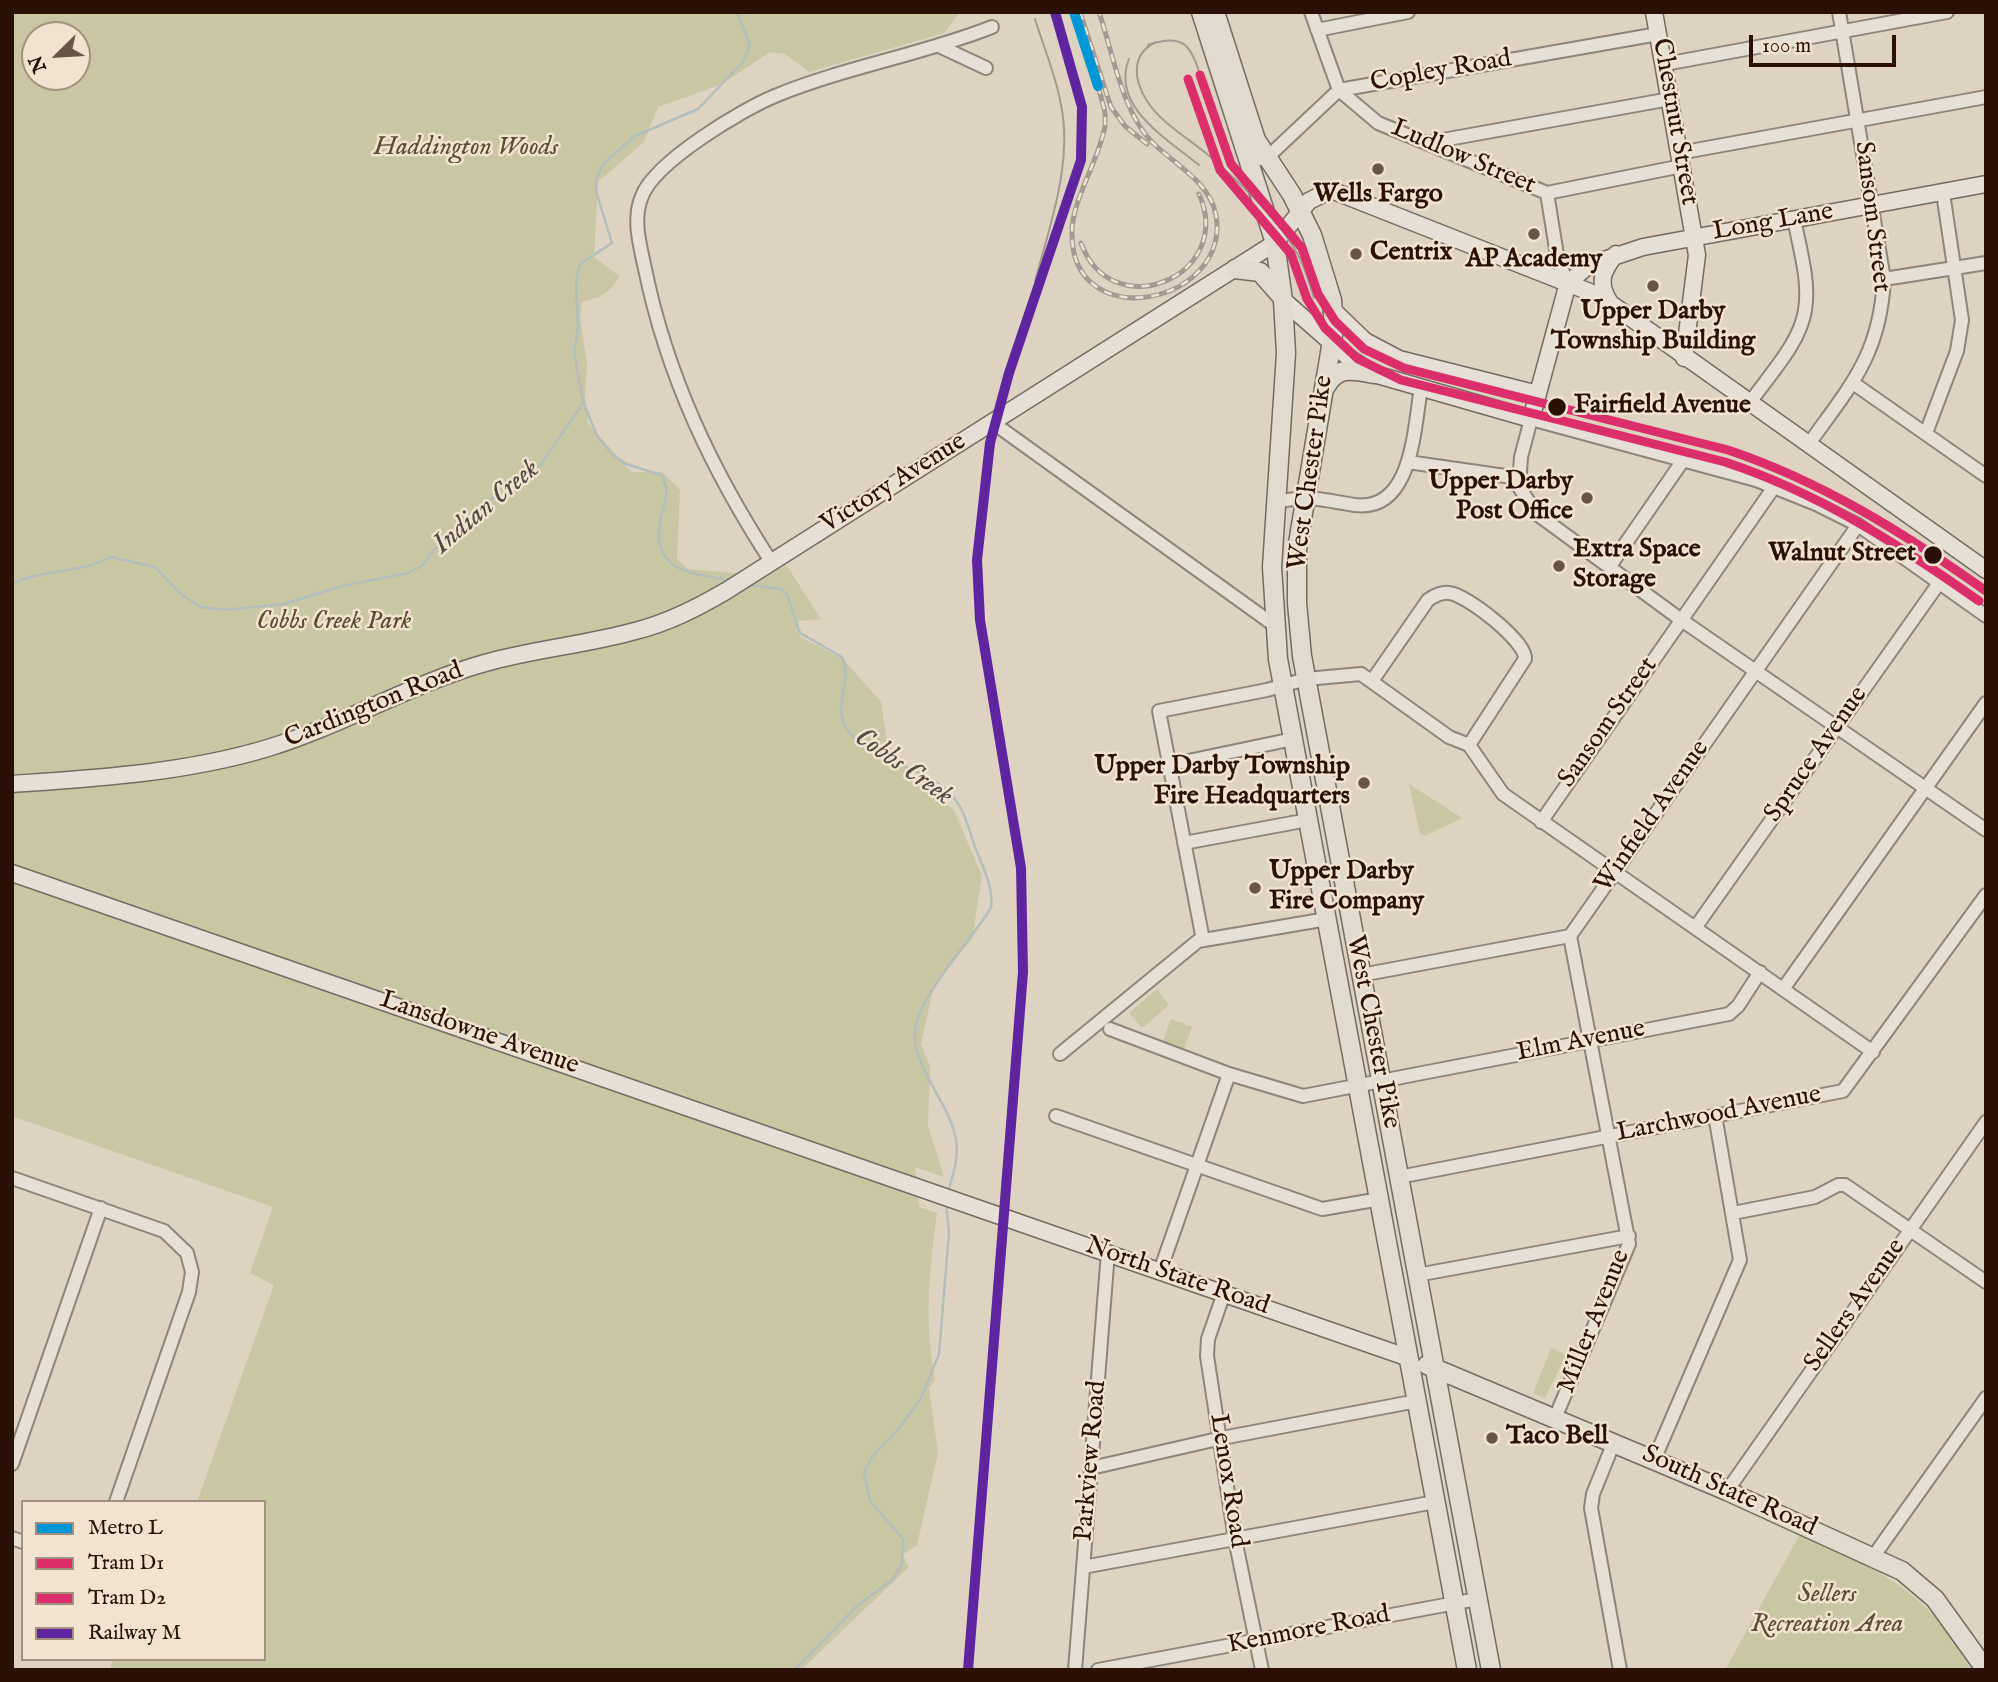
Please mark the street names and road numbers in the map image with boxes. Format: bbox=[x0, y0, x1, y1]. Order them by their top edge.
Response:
street label: Chestnut Street bbox=[1644, 36, 1704, 208]
street label: Copley Road bbox=[1368, 44, 1514, 100]
street label: Ludlow Street bbox=[1386, 114, 1540, 202]
street label: Sansom Street bbox=[1846, 140, 1896, 294]
street label: Long Lane bbox=[1710, 197, 1836, 249]
street label: West Chester Pike bbox=[1283, 374, 1341, 572]
street label: Victory Avenue bbox=[816, 427, 972, 541]
street label: Sansom Street bbox=[1553, 652, 1665, 794]
street label: Cardington Road bbox=[280, 656, 468, 756]
street label: Spruce Avenue bbox=[1759, 681, 1875, 829]
street label: Winfield Avenue bbox=[1589, 735, 1717, 899]
street label: West Chester Pike bbox=[1338, 933, 1406, 1131]
street label: Lansdowne Avenue bbox=[375, 985, 583, 1083]
street label: Elm Avenue bbox=[1514, 1014, 1648, 1070]
street label: Larchwood Avenue bbox=[1614, 1080, 1824, 1150]
street label: North State Road bbox=[1081, 1231, 1273, 1323]
street label: Sellers Avenue bbox=[1799, 1234, 1913, 1378]
street label: Miller Avenue bbox=[1552, 1246, 1638, 1398]
street label: Parkview Road bbox=[1069, 1379, 1115, 1543]
street label: Lenox Road bbox=[1201, 1412, 1253, 1550]
street label: South State Road bbox=[1637, 1440, 1821, 1544]
street label: Kenmore Road bbox=[1225, 1600, 1393, 1662]

